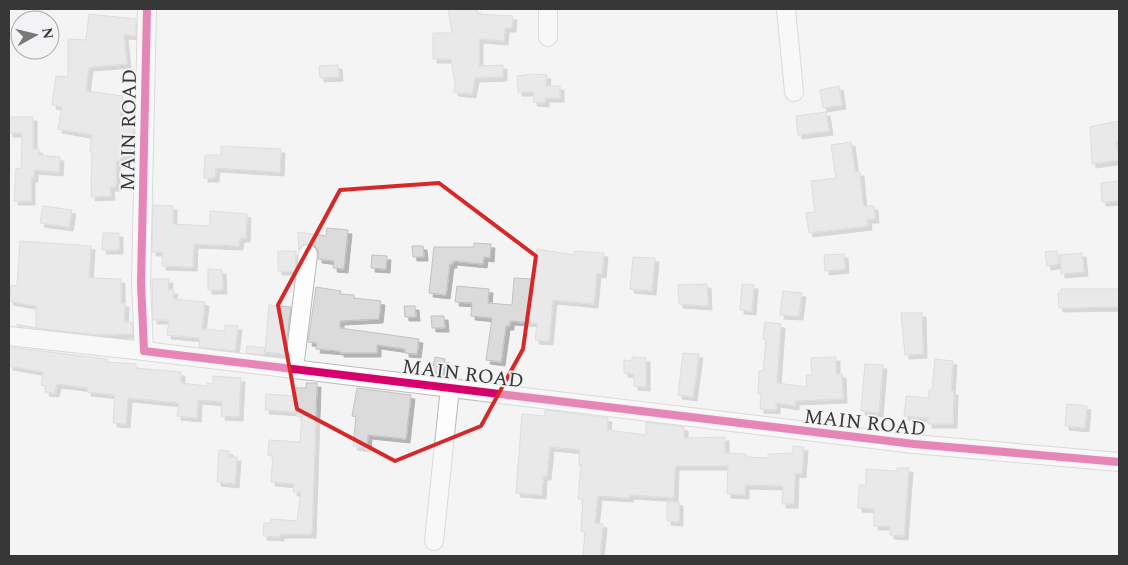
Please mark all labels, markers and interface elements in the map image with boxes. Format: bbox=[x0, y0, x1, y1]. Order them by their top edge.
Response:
north arrow bbox=[10, 10, 60, 60]
text: N bbox=[36, 26, 59, 40]
street label: MAIN ROAD bbox=[113, 69, 145, 191]
street label: MAIN ROAD bbox=[400, 352, 525, 396]
street label: MAIN ROAD bbox=[803, 402, 927, 444]

